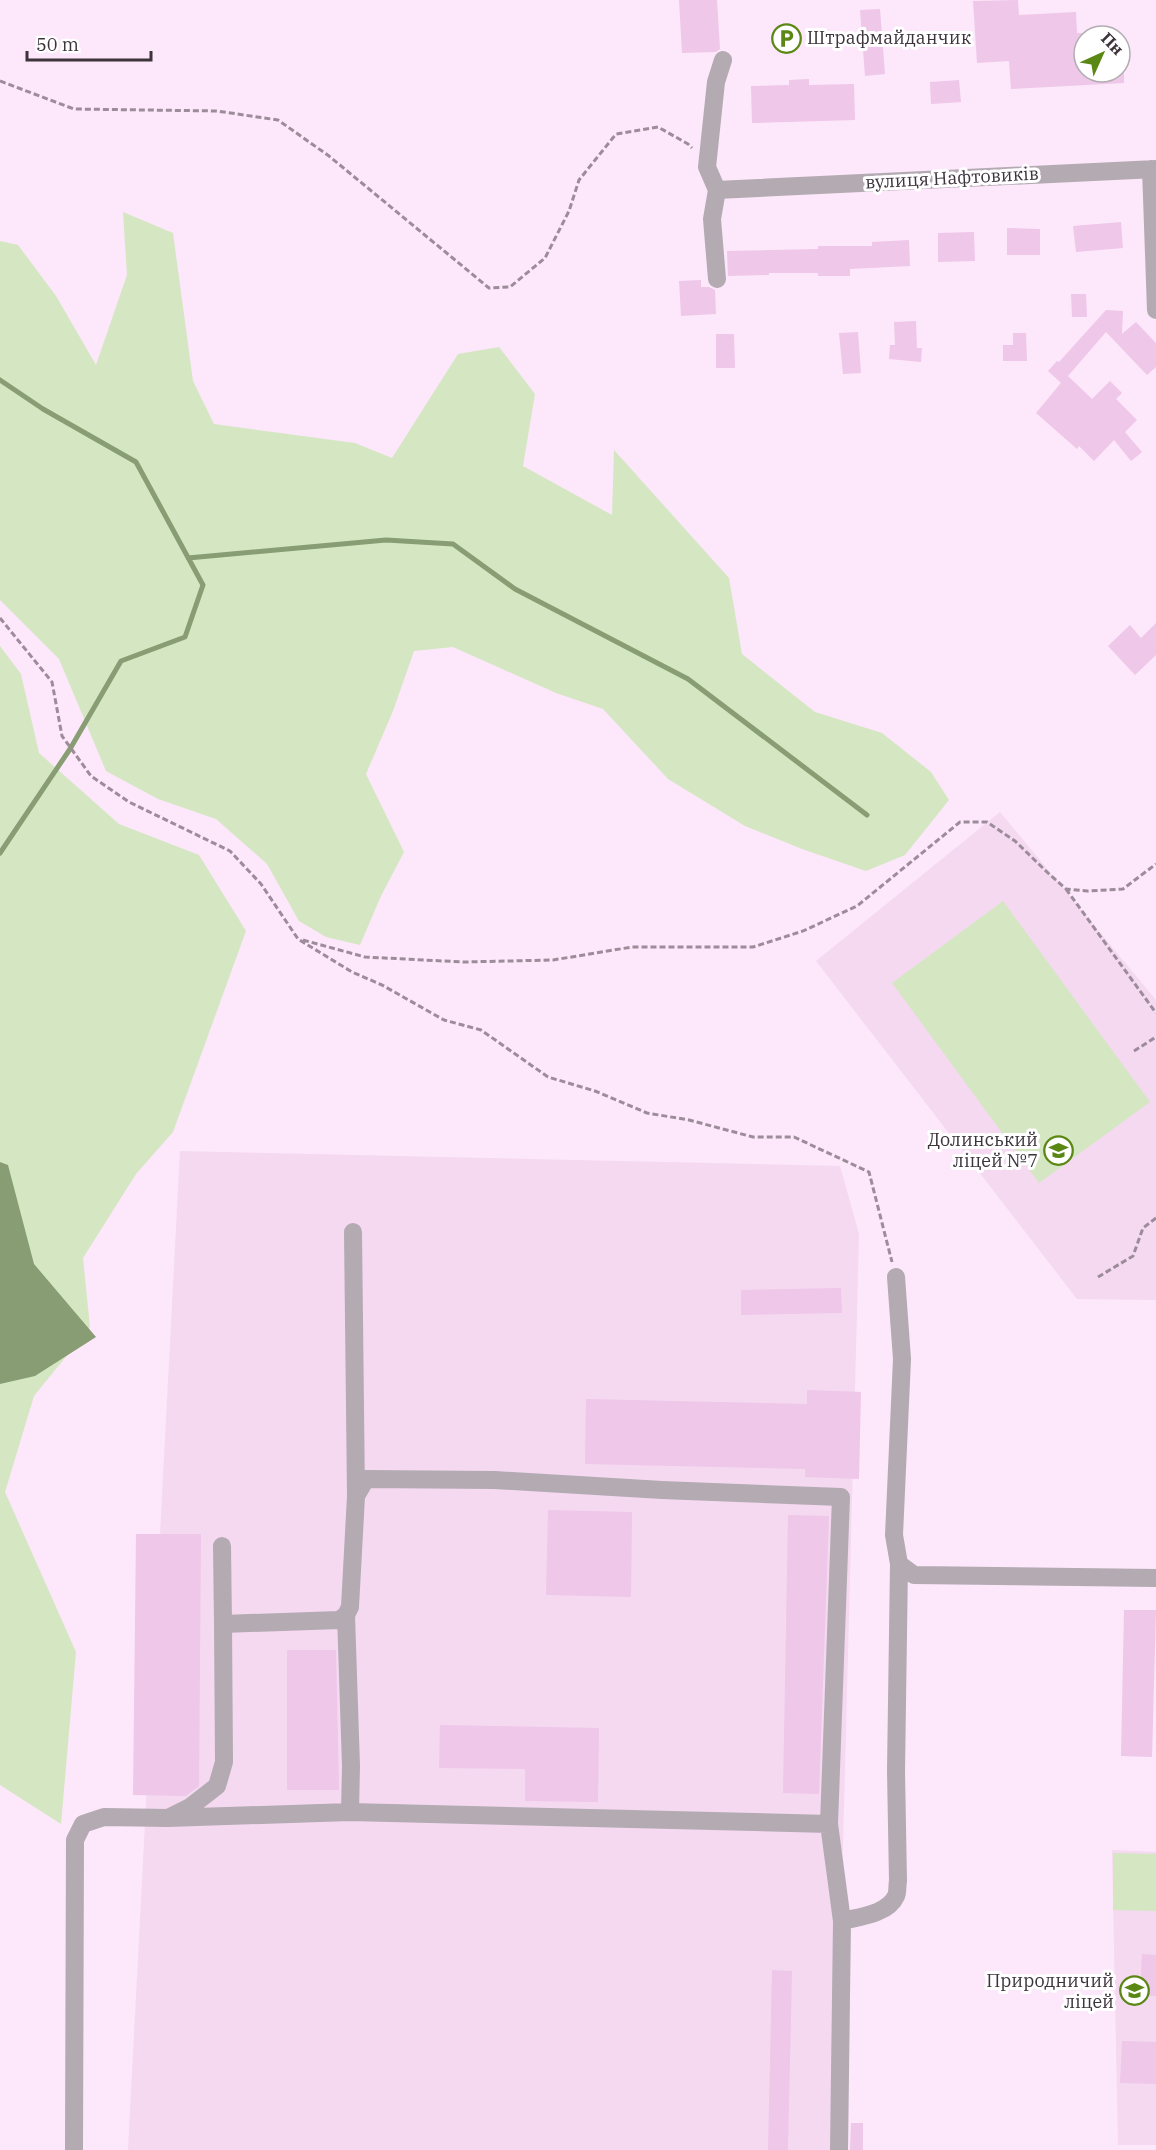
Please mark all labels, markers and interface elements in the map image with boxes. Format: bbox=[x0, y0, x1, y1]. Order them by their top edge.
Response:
parking icon: Штрафмайданчик bbox=[770, 22, 802, 54]
scale bar bbox=[27, 24, 152, 62]
north arrow bbox=[1072, 24, 1132, 84]
place label: Штрафмайданчик bbox=[807, 26, 972, 49]
text: Пн bbox=[1097, 28, 1128, 59]
text: 50 m bbox=[36, 33, 79, 56]
street label: вулиця Нафтовиків bbox=[865, 161, 1039, 194]
place label: Долинський ліцей №7 bbox=[928, 1128, 1038, 1172]
school or university icon: Долинський ліцей №7 bbox=[1043, 1134, 1075, 1166]
place label: Природничий ліцей bbox=[986, 1969, 1114, 2013]
school or university icon: Природничий ліцей bbox=[1119, 1975, 1151, 2007]

